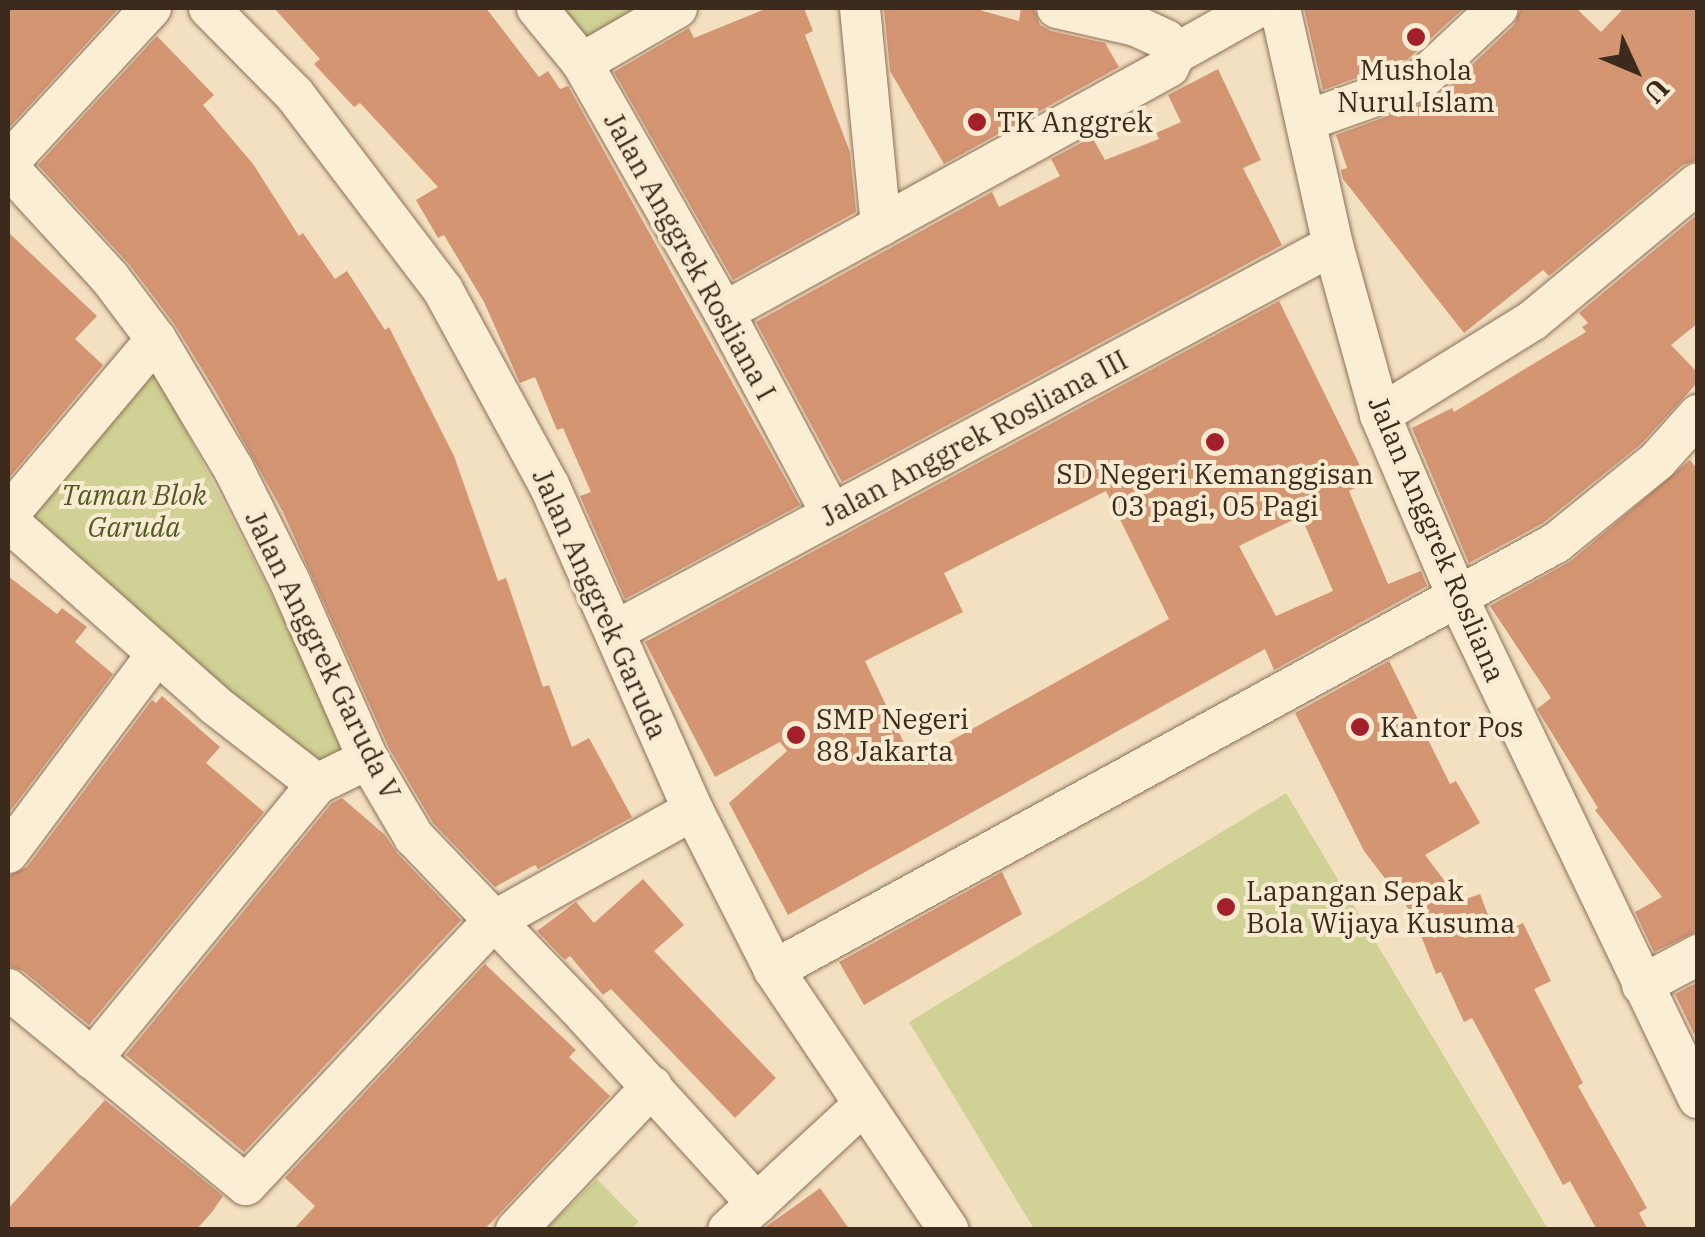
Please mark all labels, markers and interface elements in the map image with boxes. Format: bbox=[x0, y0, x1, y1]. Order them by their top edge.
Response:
north arrow bbox=[1585, 20, 1685, 120]
marker: Mushola Nurul Islam bbox=[1405, 26, 1427, 48]
place label: Mushola Nurul Islam bbox=[1337, 53, 1495, 119]
text: U bbox=[1636, 71, 1678, 112]
place label: TK Anggrek bbox=[997, 105, 1153, 139]
street label: Jalan Anggrek Rosliana I bbox=[597, 106, 783, 406]
marker: TK Anggrek bbox=[966, 111, 988, 133]
street label: Jalan Anggrek Rosliana III bbox=[815, 343, 1133, 533]
street label: Jalan Anggrek Rosliana bbox=[1361, 391, 1513, 687]
marker: SD Negeri Kemanggisan 03 pagi, 05 Pagi bbox=[1204, 431, 1226, 453]
place label: SD Negeri Kemanggisan 03 pagi, 05 Pagi bbox=[1056, 457, 1374, 523]
street label: Jalan Anggrek Garuda bbox=[525, 464, 675, 744]
park label: Taman Blok Garuda bbox=[61, 478, 207, 544]
street label: Jalan Anggrek Garuda V bbox=[238, 505, 408, 805]
place label: SMP Negeri 88 Jakarta bbox=[816, 702, 969, 768]
place label: Kantor Pos bbox=[1380, 710, 1524, 744]
marker: Kantor Pos bbox=[1349, 716, 1371, 738]
marker: SMP Negeri 88 Jakarta bbox=[785, 724, 807, 746]
place label: Lapangan Sepak Bola Wijaya Kusuma bbox=[1246, 874, 1515, 940]
marker: Lapangan Sepak Bola Wijaya Kusuma bbox=[1215, 896, 1237, 918]

